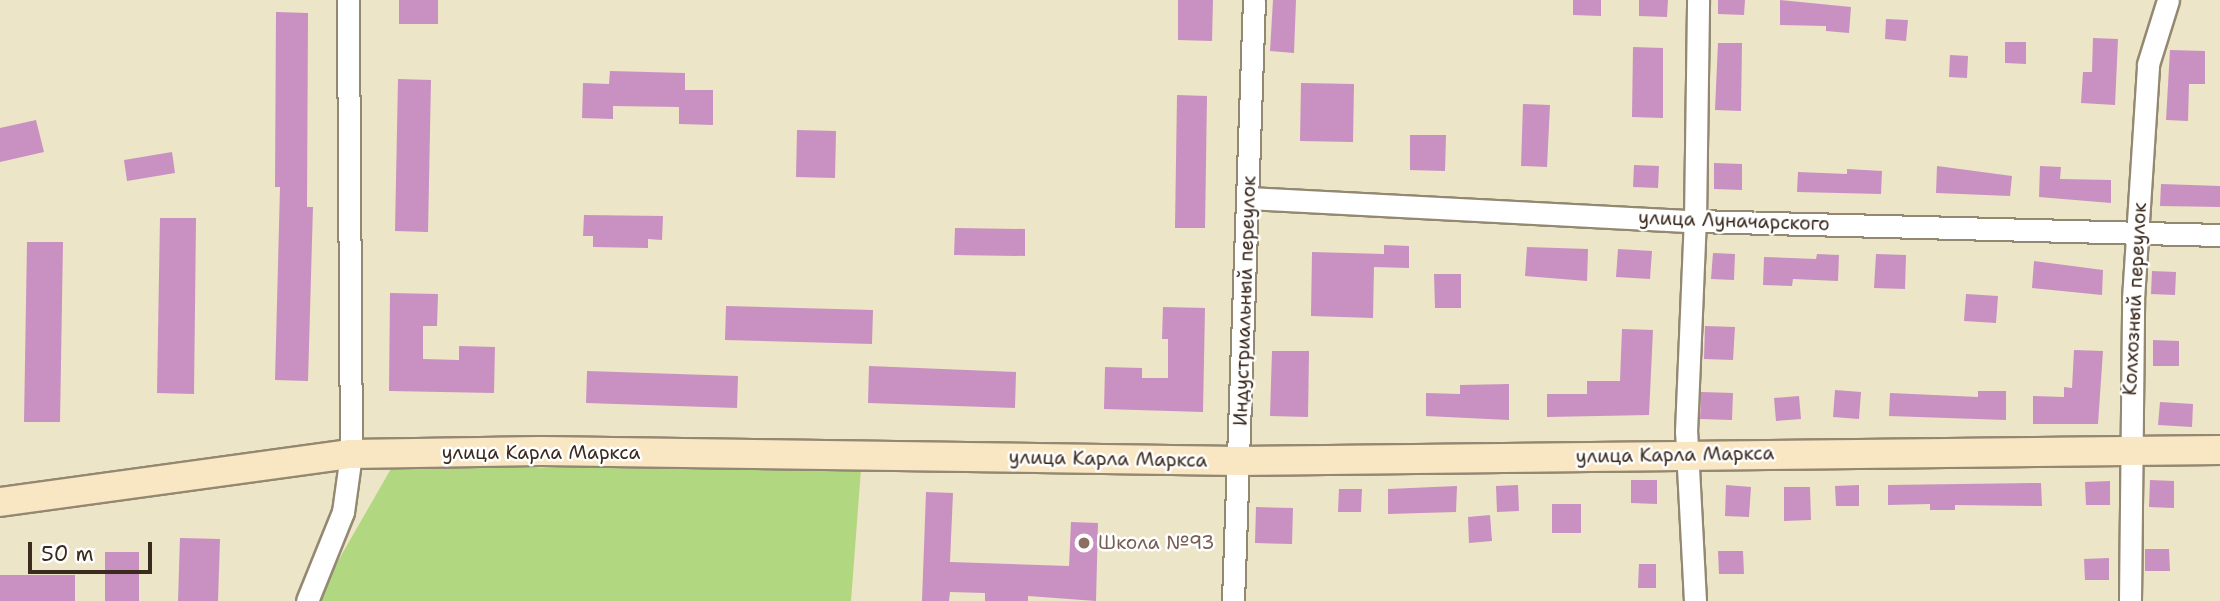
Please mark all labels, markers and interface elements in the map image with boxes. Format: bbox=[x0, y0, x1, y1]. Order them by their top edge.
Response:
street label: Индустриальный переулок bbox=[1229, 176, 1261, 426]
street label: Колхозный переулок bbox=[2119, 202, 2151, 396]
street label: улица Луначарского bbox=[1638, 206, 1830, 236]
street label: улица Карла Маркса bbox=[442, 442, 640, 464]
street label: улица Карла Маркса bbox=[1575, 442, 1775, 468]
street label: улица Карла Маркса bbox=[1008, 446, 1208, 472]
scale bar bbox=[32, 528, 156, 572]
place label: Школа №93 bbox=[1098, 532, 1215, 554]
marker: Школа №93 bbox=[1076, 535, 1092, 551]
text: 50 m bbox=[41, 540, 94, 568]

